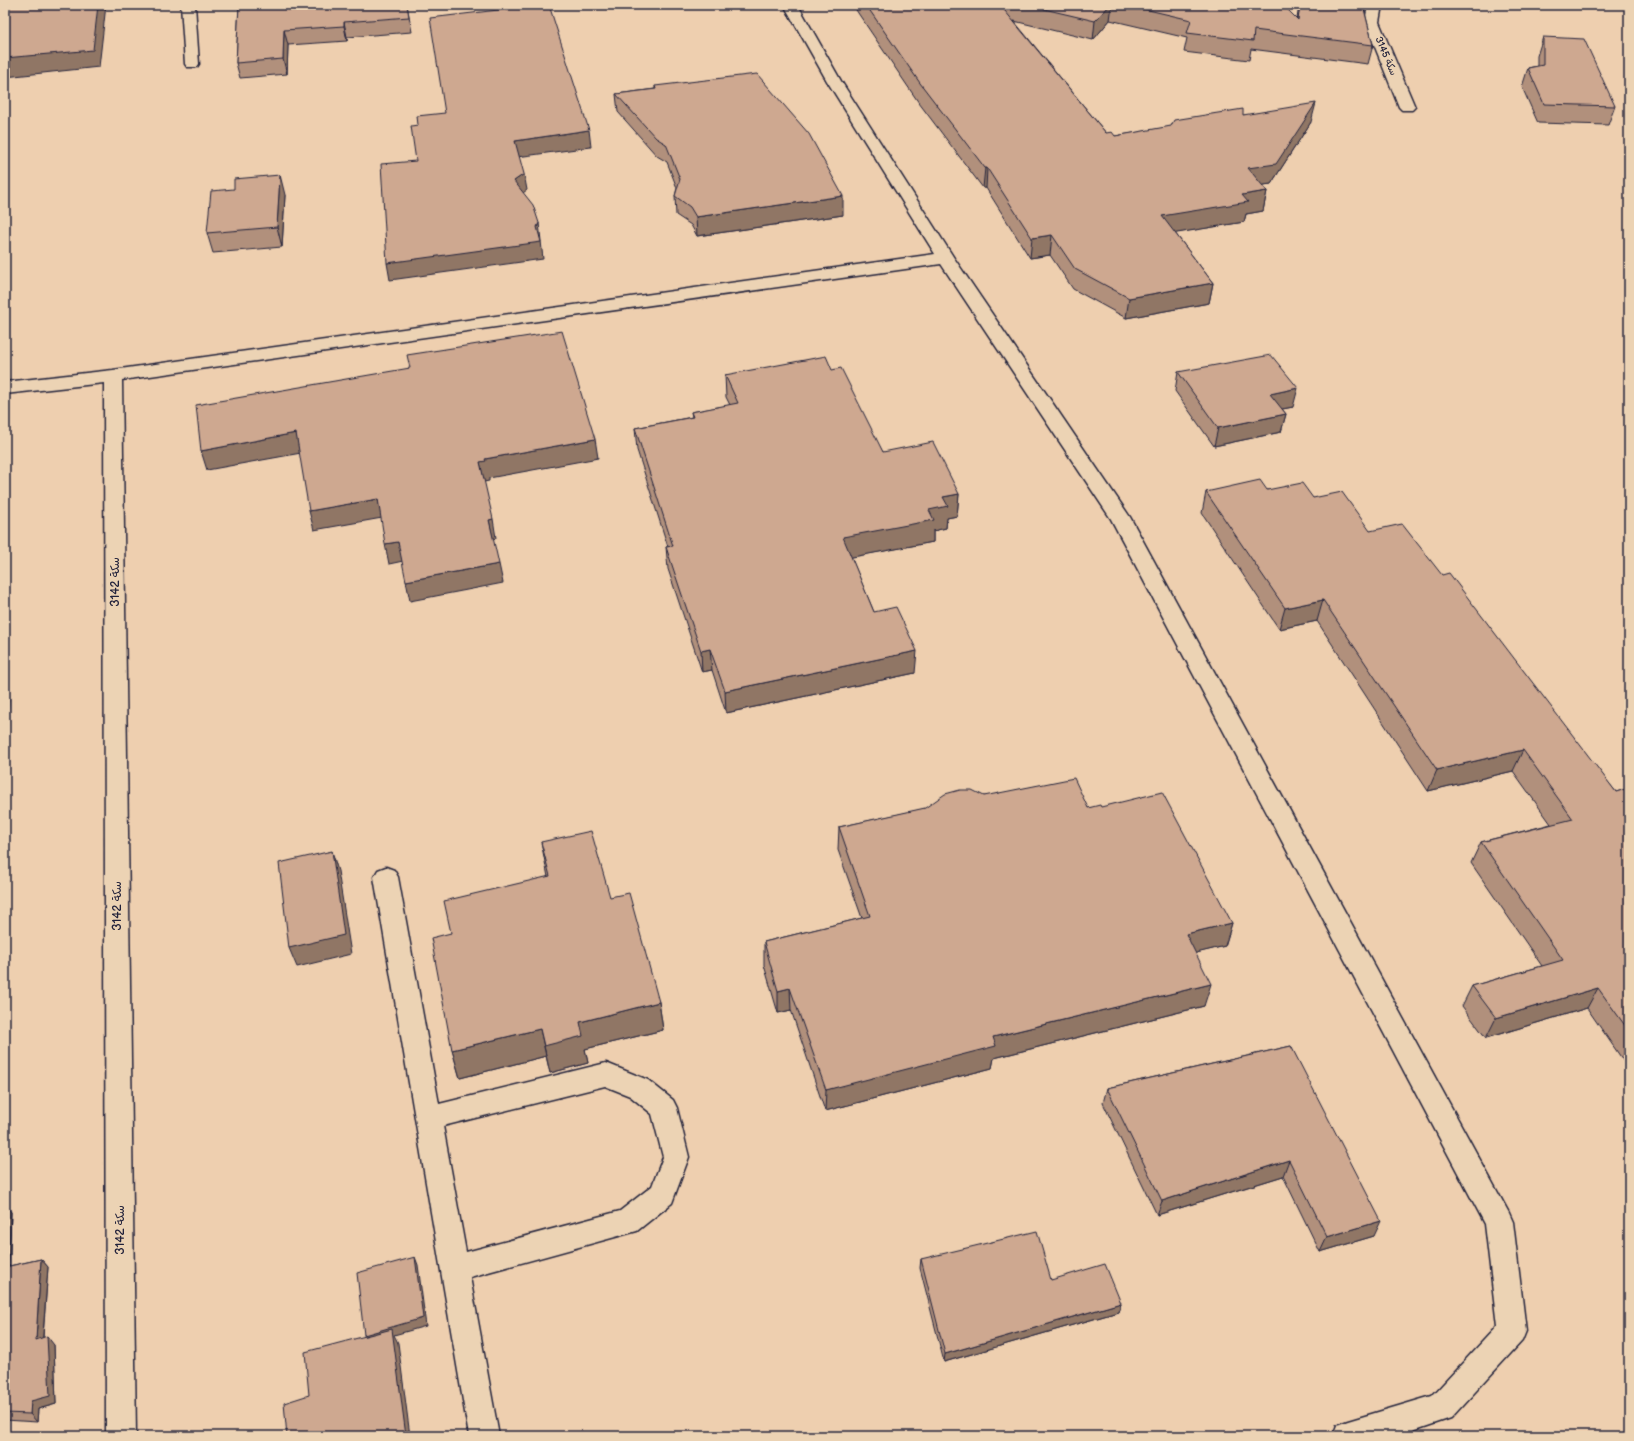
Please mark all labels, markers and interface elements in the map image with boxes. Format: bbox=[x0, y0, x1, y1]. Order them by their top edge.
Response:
street label: سكة 3145 bbox=[1372, 35, 1400, 78]
street label: سكة 3142 bbox=[108, 557, 123, 607]
street label: سكة 3142 bbox=[110, 881, 125, 931]
street label: سكة 3142 bbox=[113, 1205, 128, 1255]

